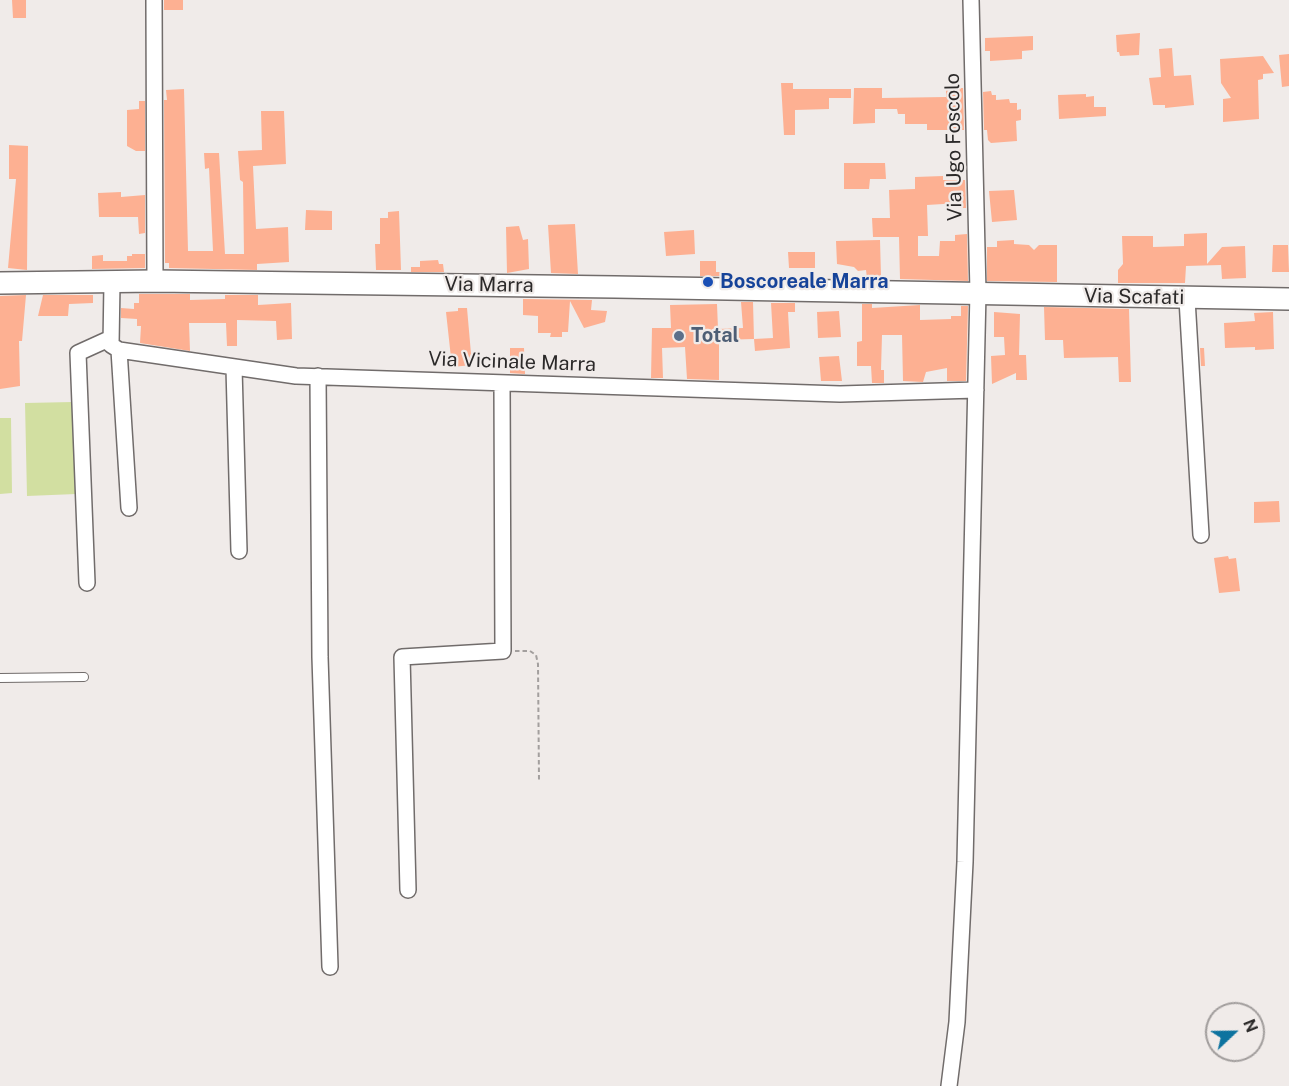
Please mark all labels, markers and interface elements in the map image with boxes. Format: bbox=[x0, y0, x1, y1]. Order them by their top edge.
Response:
street label: Via Ugo Foscolo bbox=[941, 73, 967, 221]
place label: Boscoreale Marra bbox=[720, 270, 889, 294]
street label: Via Marra bbox=[444, 272, 534, 298]
marker: Boscoreale Marra bbox=[701, 275, 715, 289]
street label: Via Scafati bbox=[1084, 284, 1184, 310]
place label: Total bbox=[691, 324, 739, 348]
marker: Total bbox=[672, 329, 686, 343]
street label: Via Vicinale Marra bbox=[428, 347, 596, 377]
north arrow bbox=[1205, 1002, 1265, 1062]
text: N bbox=[1239, 1016, 1261, 1035]

